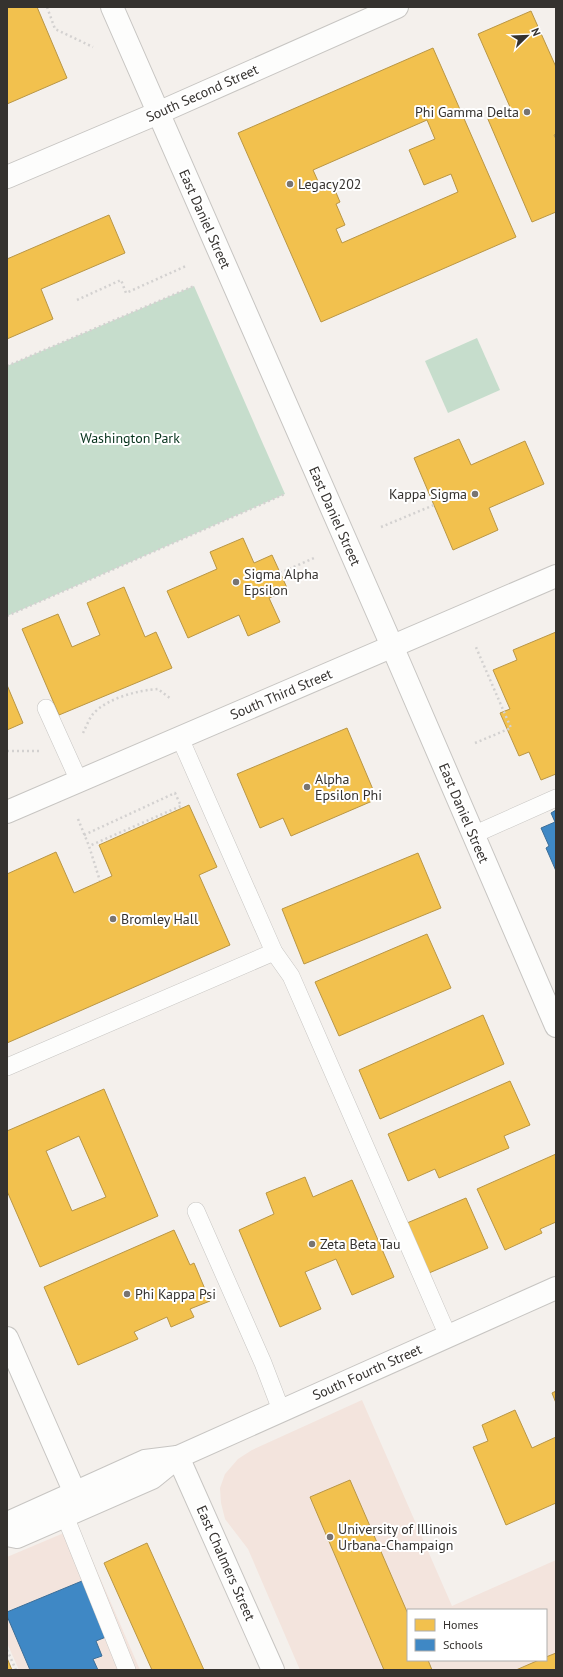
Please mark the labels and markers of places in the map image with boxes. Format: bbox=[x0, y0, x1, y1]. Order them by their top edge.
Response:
place label: Phi Gamma Delta bbox=[415, 103, 519, 121]
marker: Phi Gamma Delta bbox=[522, 107, 532, 117]
place label: Legacy202 bbox=[298, 175, 361, 193]
marker: Legacy202 bbox=[285, 179, 295, 189]
place label: Kappa Sigma bbox=[389, 485, 467, 503]
marker: Kappa Sigma bbox=[470, 489, 480, 499]
place label: Sigma Alpha Epsilon bbox=[244, 565, 319, 599]
marker: Sigma Alpha Epsilon bbox=[231, 577, 241, 587]
place label: Alpha Epsilon Phi bbox=[315, 770, 382, 804]
marker: Alpha Epsilon Phi bbox=[302, 782, 312, 792]
place label: Bromley Hall bbox=[121, 910, 198, 928]
marker: Bromley Hall bbox=[108, 914, 118, 924]
place label: Zeta Beta Tau bbox=[320, 1235, 401, 1253]
marker: Zeta Beta Tau bbox=[307, 1239, 317, 1249]
place label: Phi Kappa Psi bbox=[135, 1285, 216, 1303]
marker: Phi Kappa Psi bbox=[122, 1289, 132, 1299]
place label: University of Illinois Urbana-Champaign bbox=[338, 1520, 458, 1554]
marker: University of Illinois Urbana-Champaign bbox=[325, 1532, 335, 1542]

